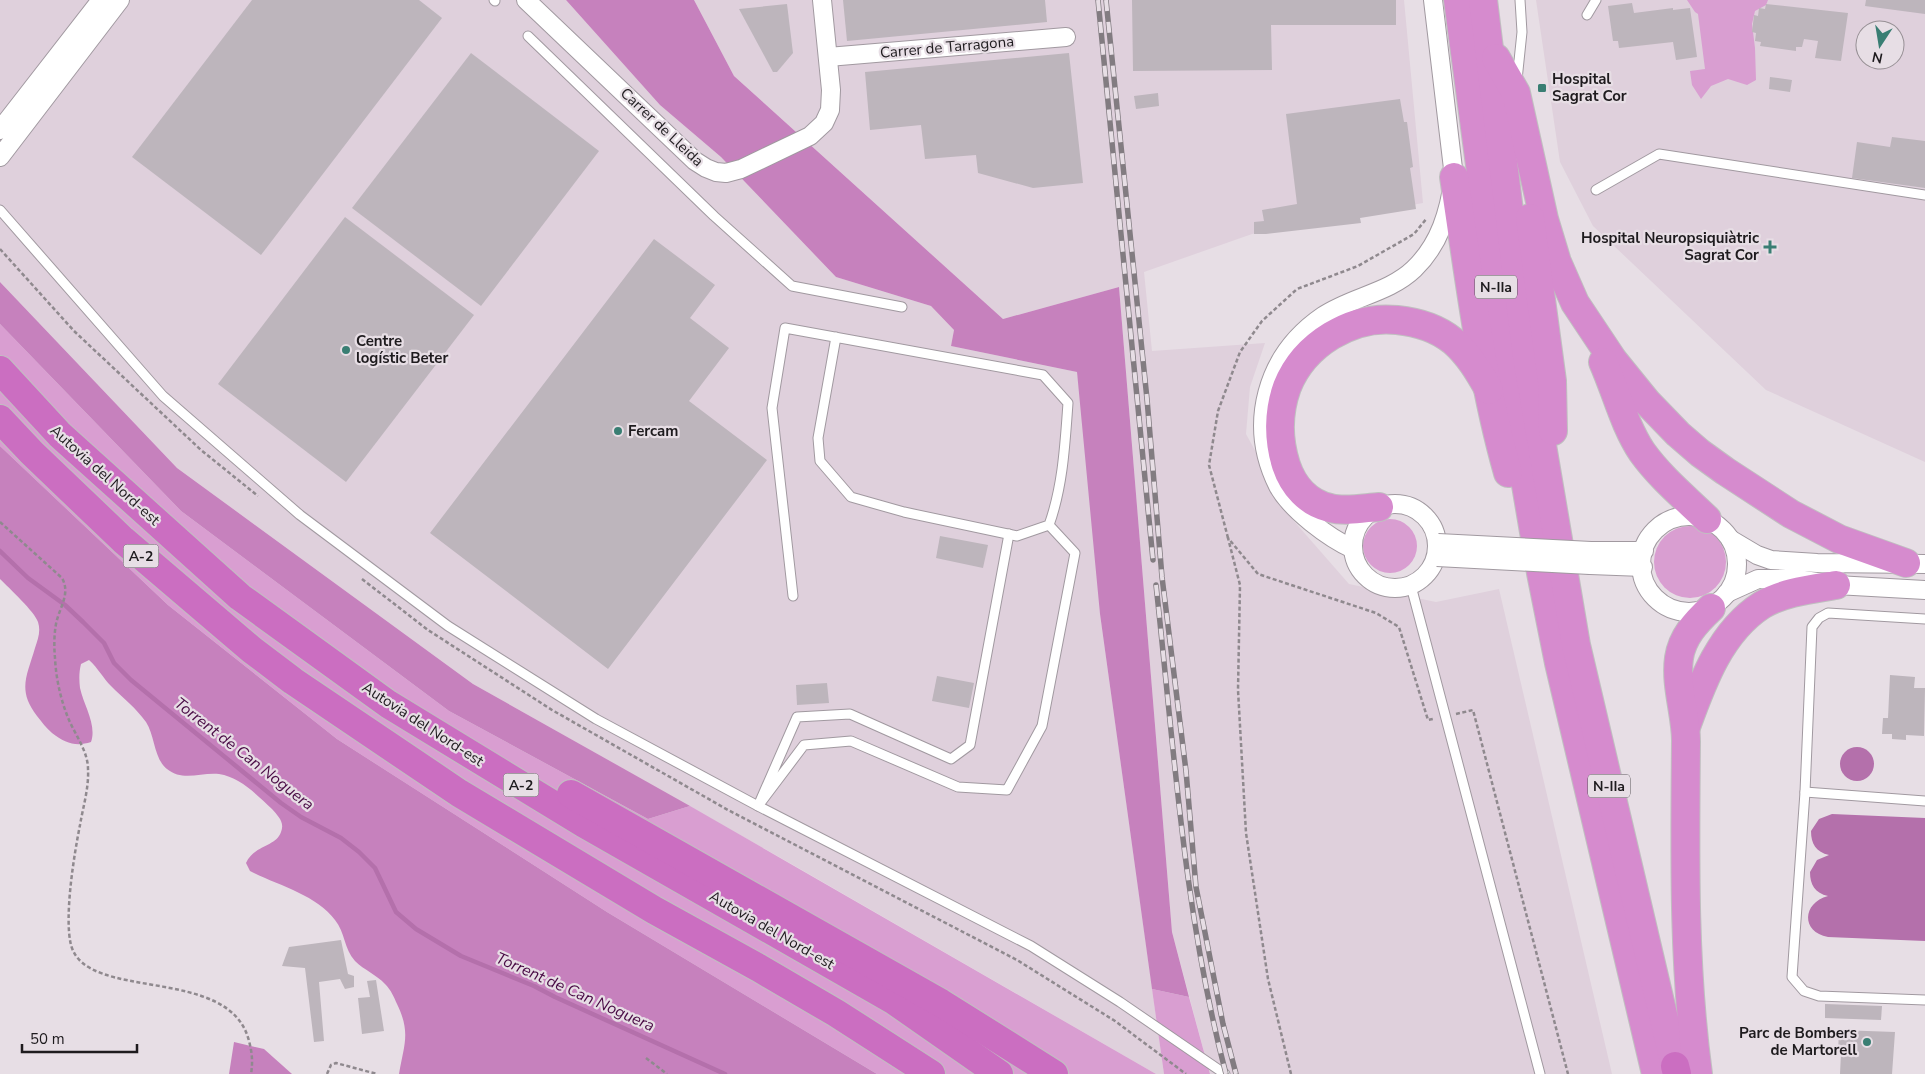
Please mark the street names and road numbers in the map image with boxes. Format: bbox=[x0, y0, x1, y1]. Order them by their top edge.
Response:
street label: Carrer de Tarragona bbox=[879, 31, 1015, 63]
street label: Carrer de Lleida bbox=[616, 83, 708, 171]
road number: N-IIa bbox=[1475, 276, 1517, 298]
street label: Autovia del Nord-est bbox=[46, 420, 165, 530]
road number: A-2 bbox=[124, 544, 158, 568]
street label: Autovia del Nord-est bbox=[358, 677, 488, 771]
road number: A-2 bbox=[504, 774, 538, 796]
road number: N-IIa bbox=[1588, 774, 1630, 798]
street label: Autovia del Nord-est bbox=[706, 886, 839, 974]

